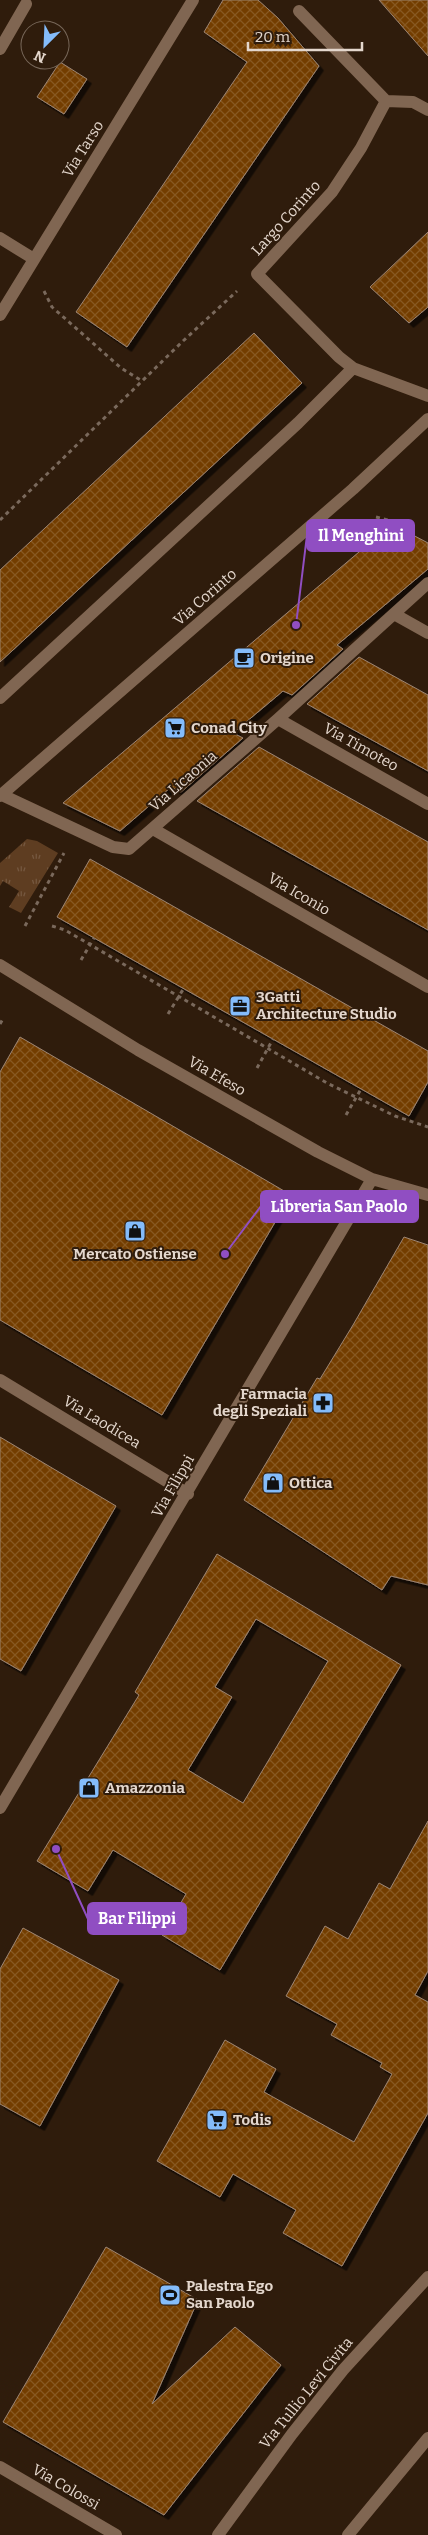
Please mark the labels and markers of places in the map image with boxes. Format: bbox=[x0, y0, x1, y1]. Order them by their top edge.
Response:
callout: Il Menghini bbox=[307, 520, 414, 551]
cafe icon: Origine bbox=[232, 646, 256, 670]
place label: Origine bbox=[260, 649, 314, 667]
supermarket icon: Conad City bbox=[163, 716, 187, 740]
place label: Conad City bbox=[191, 719, 267, 737]
place label: 3Gatti Architecture Studio bbox=[256, 988, 397, 1023]
office icon: 3Gatti Architecture Studio bbox=[228, 994, 252, 1018]
callout: Libreria San Paolo bbox=[261, 1191, 418, 1222]
shop icon: Mercato Ostiense bbox=[123, 1219, 147, 1243]
place label: Mercato Ostiense bbox=[73, 1245, 197, 1263]
place label: Farmacia degli Speziali bbox=[213, 1385, 308, 1420]
pharmacy icon: Farmacia degli Speziali bbox=[311, 1391, 335, 1415]
shop icon: Ottica bbox=[261, 1471, 285, 1495]
place label: Ottica bbox=[289, 1474, 333, 1492]
shop icon: Amazzonia bbox=[77, 1776, 101, 1800]
place label: Amazzonia bbox=[105, 1779, 185, 1797]
callout: Bar Filippi bbox=[88, 1903, 186, 1934]
supermarket icon: Todis bbox=[205, 2108, 229, 2132]
place label: Todis bbox=[233, 2111, 271, 2129]
place label: Palestra Ego San Paolo bbox=[186, 2277, 273, 2312]
sports icon: Palestra Ego San Paolo bbox=[158, 2283, 182, 2307]

